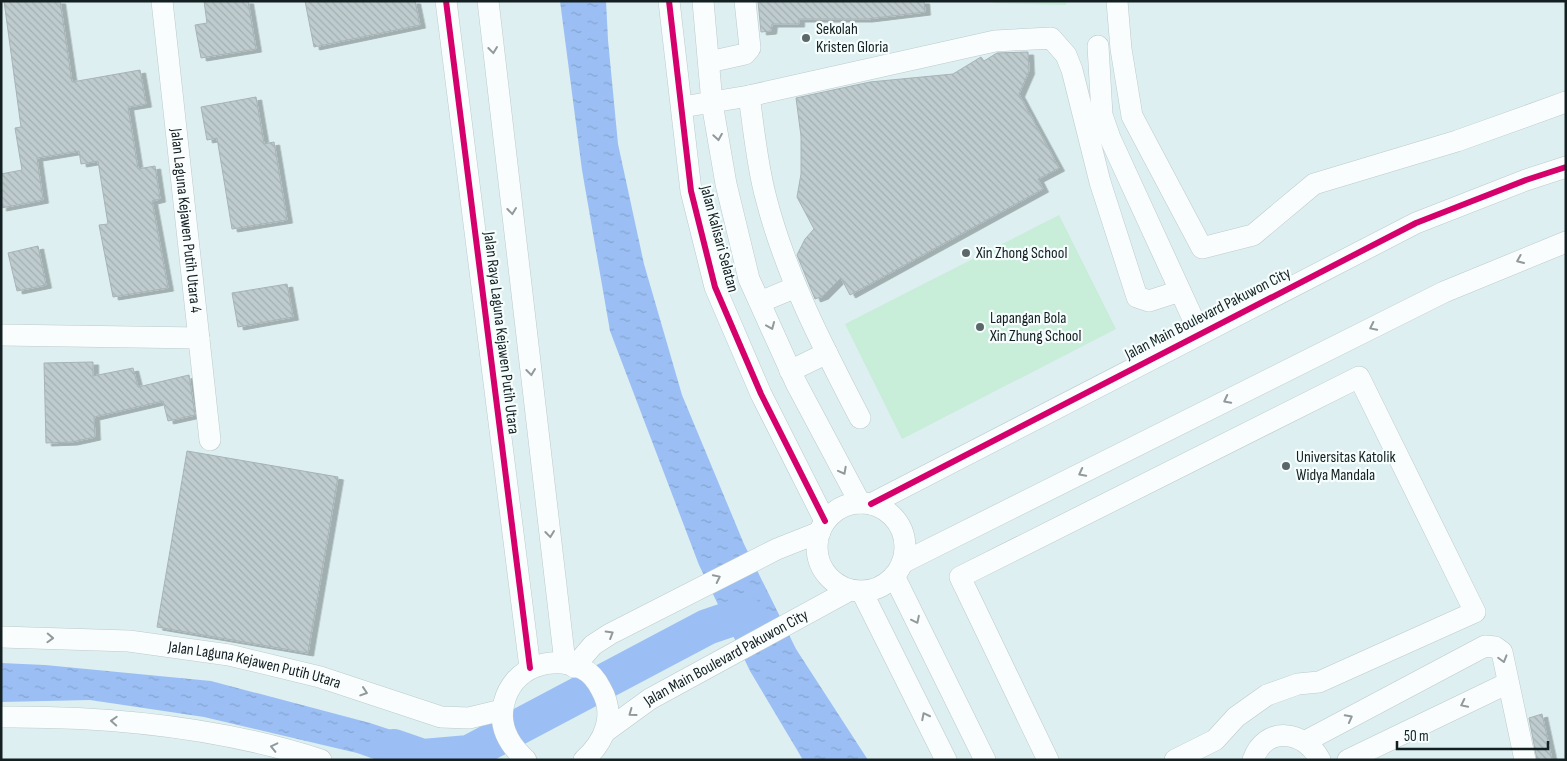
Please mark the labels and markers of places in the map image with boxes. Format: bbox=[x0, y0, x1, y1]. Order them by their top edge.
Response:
place label: Sekolah Kristen Gloria bbox=[816, 20, 888, 57]
marker: Sekolah Kristen Gloria bbox=[800, 32, 812, 44]
place label: Xin Zhong School bbox=[975, 244, 1067, 263]
marker: Xin Zhong School bbox=[960, 247, 972, 259]
place label: Lapangan Bola Xin Zhung School bbox=[989, 309, 1081, 346]
marker: Lapangan Bola Xin Zhung School bbox=[974, 321, 986, 333]
place label: Universitas Katolik Widya Mandala bbox=[1296, 448, 1396, 485]
marker: Universitas Katolik Widya Mandala bbox=[1280, 460, 1292, 472]

